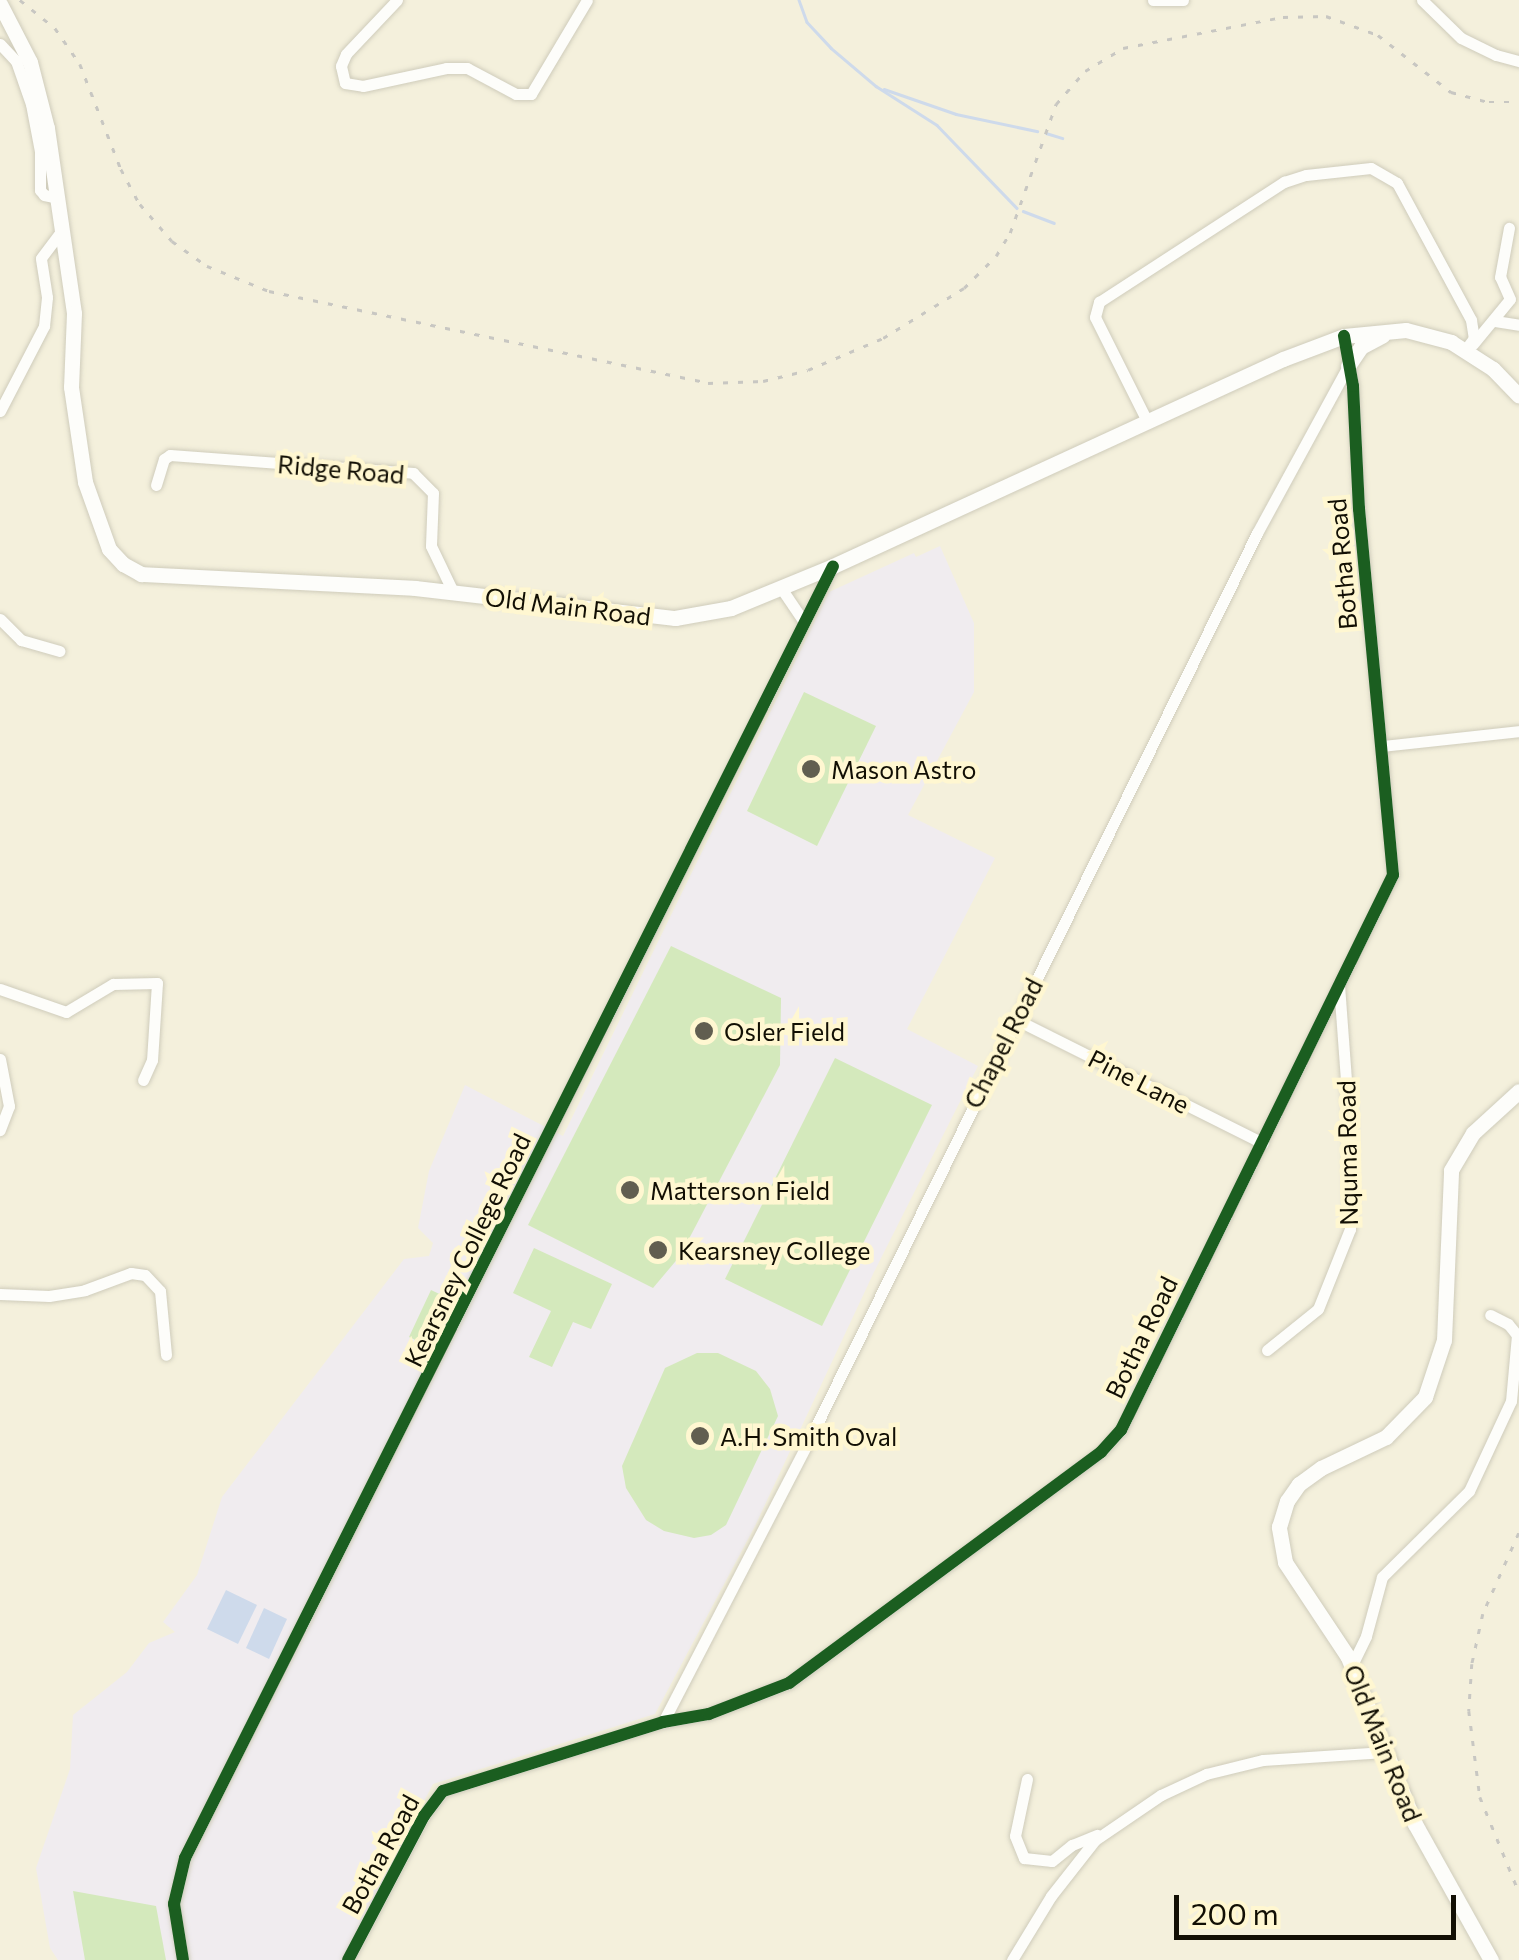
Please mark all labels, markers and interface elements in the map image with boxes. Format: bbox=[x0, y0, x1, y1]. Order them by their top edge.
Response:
street label: Ridge Road bbox=[276, 449, 406, 489]
street label: Botha Road bbox=[1321, 497, 1363, 631]
street label: Old Main Road bbox=[483, 581, 653, 631]
place label: Mason Astro bbox=[831, 754, 976, 784]
marker: Mason Astro bbox=[800, 758, 822, 780]
street label: Chapel Road bbox=[957, 973, 1049, 1113]
place label: Osler Field bbox=[724, 1016, 845, 1046]
marker: Osler Field bbox=[693, 1020, 715, 1042]
street label: Pine Lane bbox=[1083, 1043, 1195, 1119]
street label: Nquma Road bbox=[1331, 1080, 1363, 1226]
street label: Kearsney College Road bbox=[397, 1129, 537, 1371]
place label: Matterson Field bbox=[650, 1175, 830, 1205]
marker: Matterson Field bbox=[619, 1179, 641, 1201]
place label: Kearsney College bbox=[678, 1235, 870, 1265]
marker: Kearsney College bbox=[647, 1239, 669, 1261]
street label: Botha Road bbox=[1099, 1271, 1183, 1403]
place label: A.H. Smith Oval bbox=[720, 1421, 897, 1451]
marker: A.H. Smith Oval bbox=[689, 1425, 711, 1447]
street label: Old Main Road bbox=[1338, 1660, 1428, 1826]
street label: Botha Road bbox=[335, 1789, 425, 1919]
scale bar bbox=[1179, 1875, 1462, 1937]
text: 200 m bbox=[1191, 1894, 1279, 1931]

